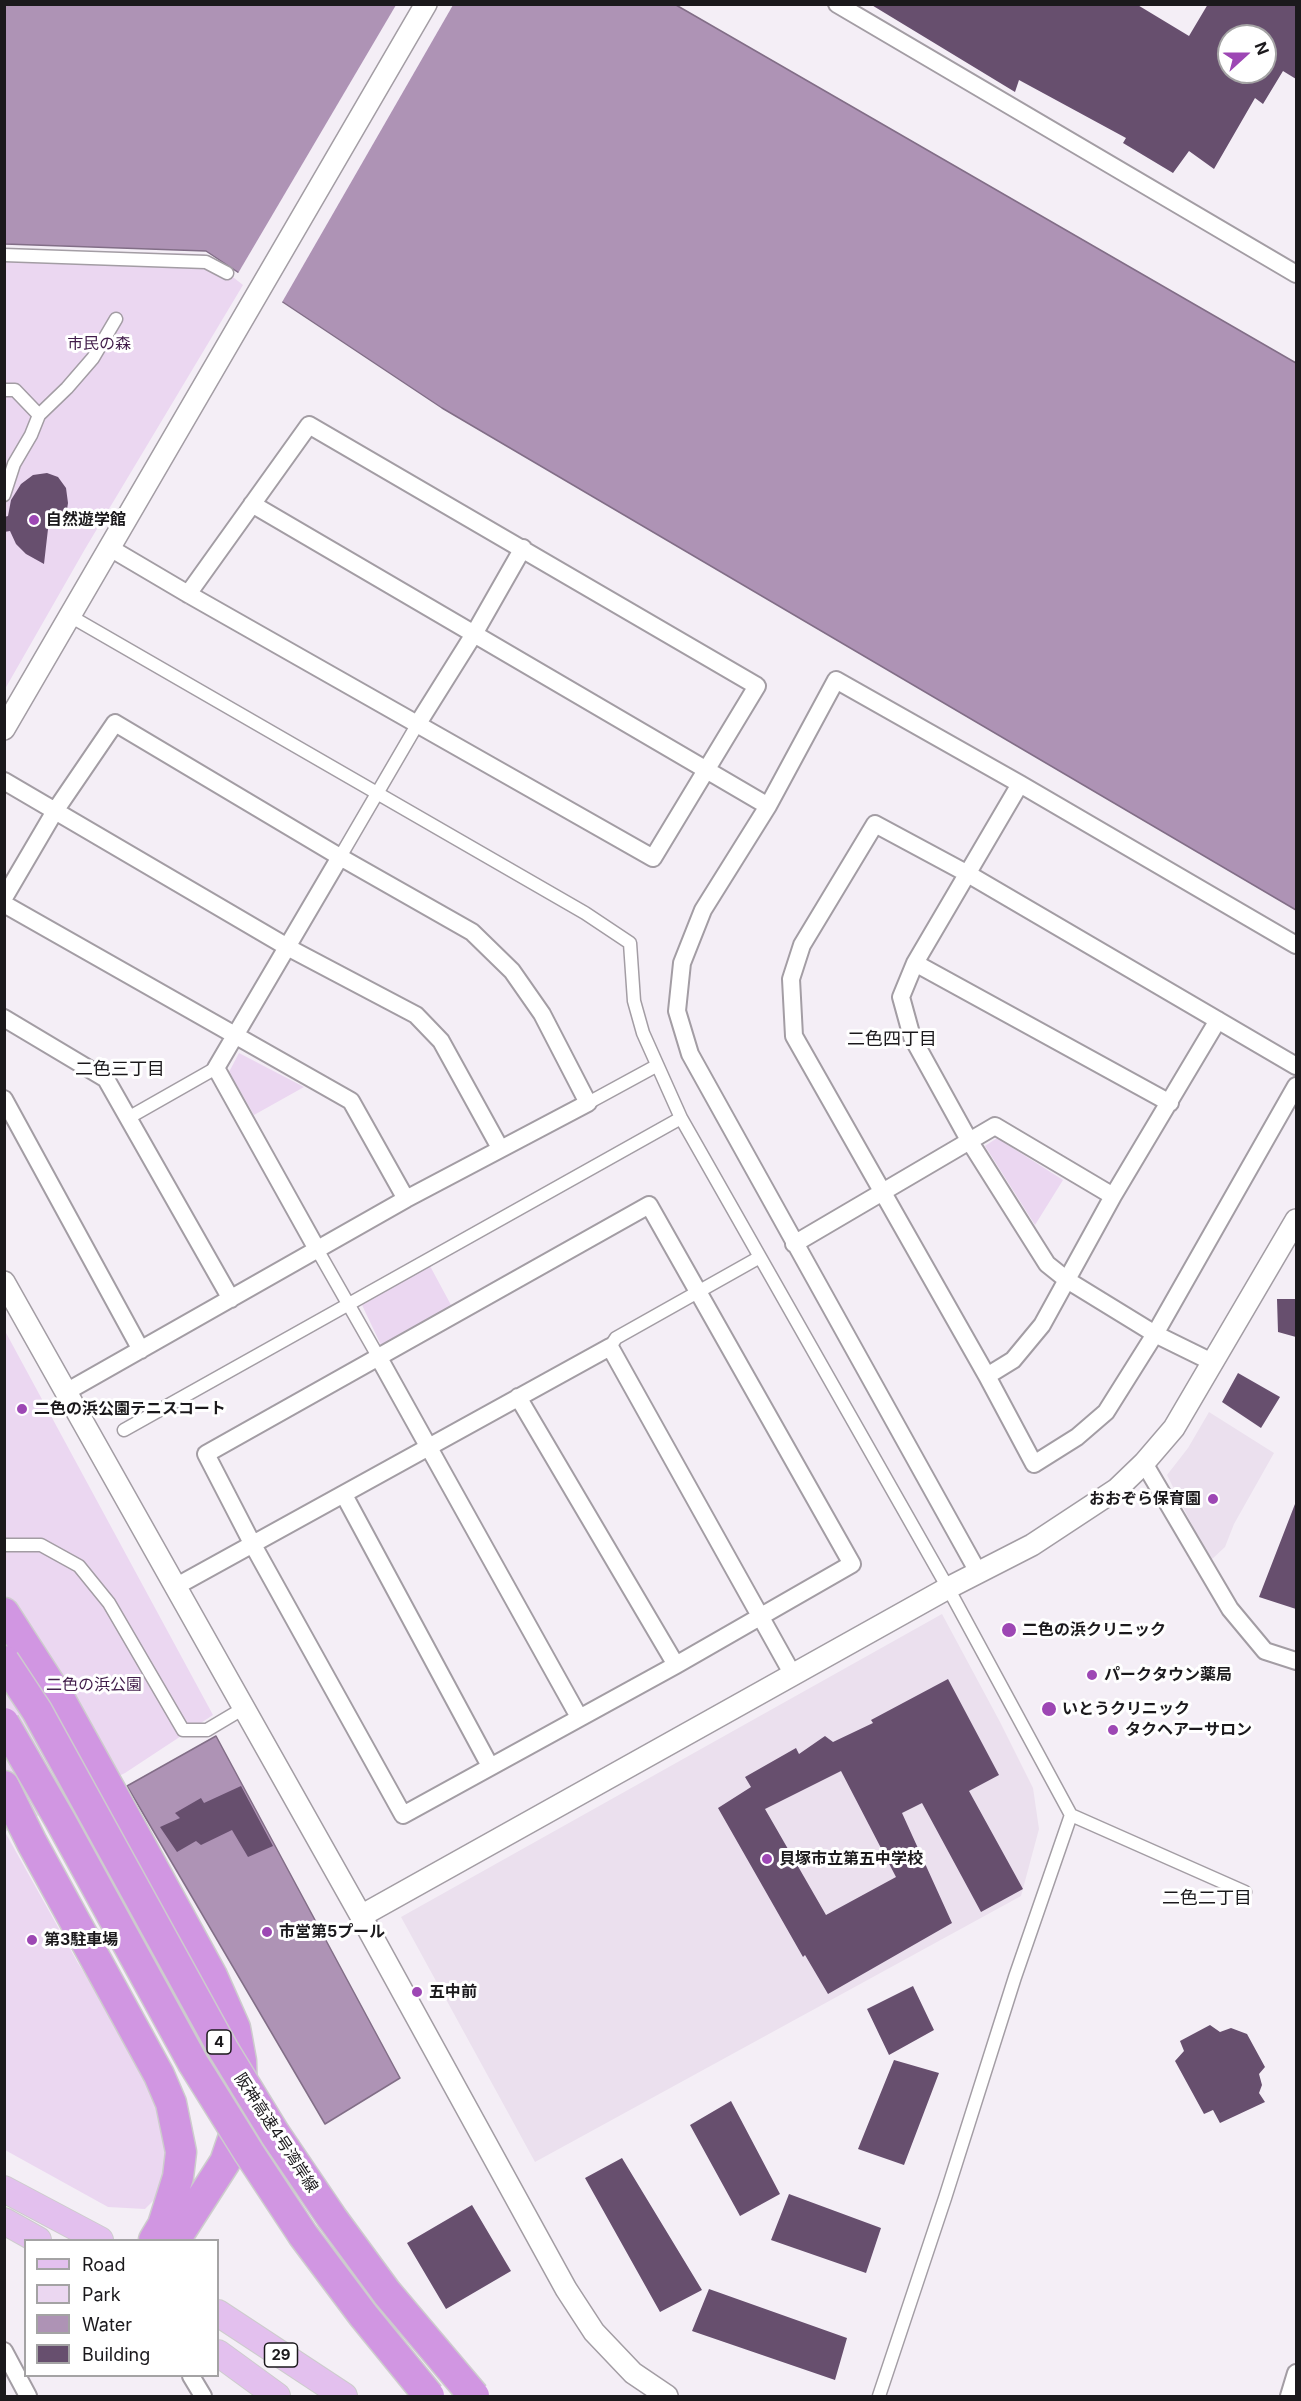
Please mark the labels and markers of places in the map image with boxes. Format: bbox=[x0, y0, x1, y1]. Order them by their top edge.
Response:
place label: 自然遊学館 bbox=[46, 510, 126, 530]
marker: 自然遊学館 bbox=[27, 513, 41, 527]
place label: 二色の浜公園テニスコート bbox=[34, 1399, 226, 1419]
marker: 二色の浜公園テニスコート bbox=[15, 1402, 29, 1416]
place label: おおぞら保育園 bbox=[1089, 1489, 1201, 1509]
marker: おおぞら保育園 bbox=[1206, 1492, 1220, 1506]
place label: 二色の浜クリニック bbox=[1022, 1620, 1166, 1640]
marker: 二色の浜クリニック bbox=[1000, 1621, 1018, 1639]
place label: パークタウン薬局 bbox=[1104, 1665, 1232, 1685]
marker: パークタウン薬局 bbox=[1085, 1668, 1099, 1682]
place label: いとうクリニック bbox=[1062, 1699, 1190, 1719]
marker: いとうクリニック bbox=[1040, 1700, 1058, 1718]
place label: タクヘアーサロン bbox=[1125, 1720, 1252, 1740]
marker: タクヘアーサロン bbox=[1106, 1723, 1120, 1737]
place label: 貝塚市立第五中学校 bbox=[779, 1849, 923, 1869]
marker: 貝塚市立第五中学校 bbox=[760, 1852, 774, 1866]
place label: 市営第5プール bbox=[279, 1922, 385, 1942]
marker: 市営第5プール bbox=[260, 1925, 274, 1939]
place label: 第3駐車場 bbox=[44, 1930, 118, 1950]
marker: 第3駐車場 bbox=[25, 1933, 39, 1947]
place label: 五中前 bbox=[429, 1982, 477, 2002]
marker: 五中前 bbox=[410, 1985, 424, 1999]

